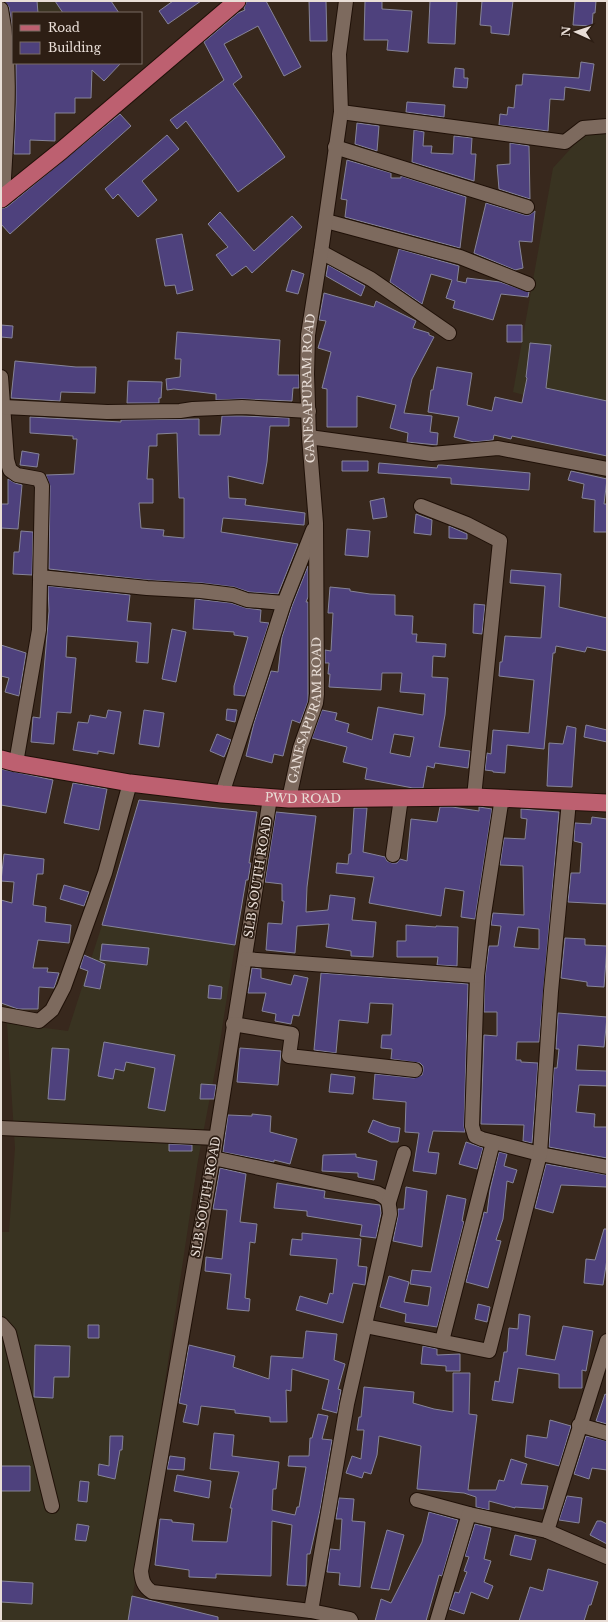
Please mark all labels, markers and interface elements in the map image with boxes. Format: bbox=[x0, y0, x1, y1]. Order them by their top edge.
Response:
legend bbox=[12, 12, 142, 64]
north arrow bbox=[556, 12, 596, 52]
text: Road bbox=[48, 20, 80, 35]
text: N bbox=[559, 25, 573, 37]
text: Building bbox=[48, 40, 102, 55]
street label: GANESAPURAM ROAD bbox=[299, 312, 318, 464]
street label: GANESAPURAM ROAD bbox=[285, 637, 324, 785]
street label: PWD ROAD bbox=[264, 789, 341, 806]
street label: SLB SOUTH ROAD bbox=[241, 815, 275, 939]
street label: SLB SOUTH ROAD bbox=[187, 1135, 224, 1259]

